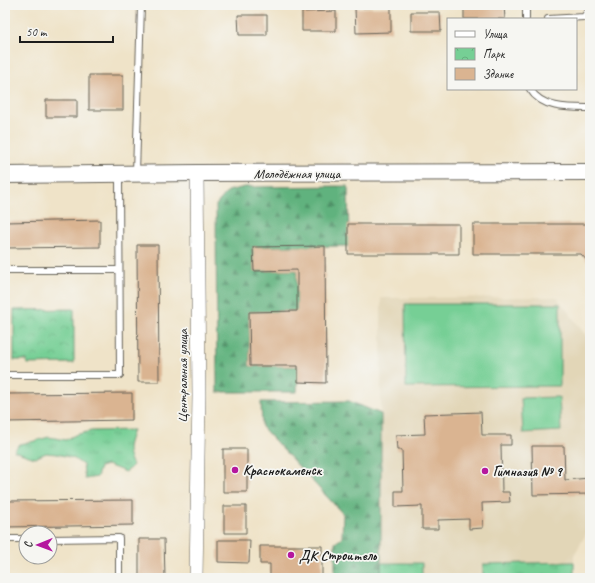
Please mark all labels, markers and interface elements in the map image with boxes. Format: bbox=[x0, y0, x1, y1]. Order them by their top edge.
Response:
scale bar bbox=[20, 18, 113, 44]
legend bbox=[447, 18, 577, 90]
text: 50 m bbox=[26, 24, 48, 40]
text: Улица bbox=[483, 26, 508, 42]
text: Парк bbox=[483, 46, 506, 62]
text: Здание bbox=[483, 66, 514, 82]
street label: Молодёжная улица bbox=[254, 165, 342, 182]
street label: Центральная улица bbox=[174, 328, 191, 423]
place label: Краснокаменск bbox=[243, 462, 323, 479]
place label: Гимназия № 9 bbox=[493, 463, 563, 480]
marker: Краснокаменск bbox=[230, 465, 240, 475]
marker: Гимназия № 9 bbox=[480, 466, 490, 476]
north arrow bbox=[18, 525, 58, 565]
text: С bbox=[21, 541, 35, 548]
place label: ДК Строитель bbox=[299, 547, 378, 564]
marker: ДК Строитель bbox=[286, 550, 296, 560]

